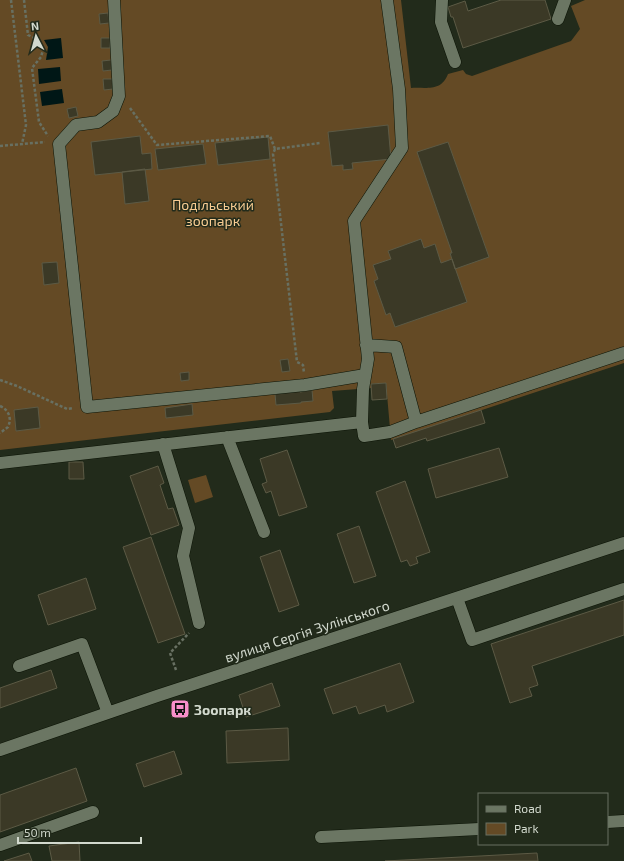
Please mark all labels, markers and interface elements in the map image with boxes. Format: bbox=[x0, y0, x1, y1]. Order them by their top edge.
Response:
north arrow bbox=[16, 16, 56, 56]
text: N bbox=[30, 19, 40, 32]
park label: Подільський зоопарк bbox=[172, 196, 254, 229]
street label: вулиця Сергія Зулінського bbox=[223, 596, 391, 666]
bus stop icon: Зоопарк bbox=[169, 698, 191, 720]
place label: Зоопарк bbox=[194, 701, 251, 718]
legend bbox=[478, 793, 608, 845]
text: Road bbox=[514, 801, 542, 815]
scale bar bbox=[18, 819, 141, 845]
text: Park bbox=[514, 821, 539, 835]
text: 50 m bbox=[24, 825, 51, 839]

